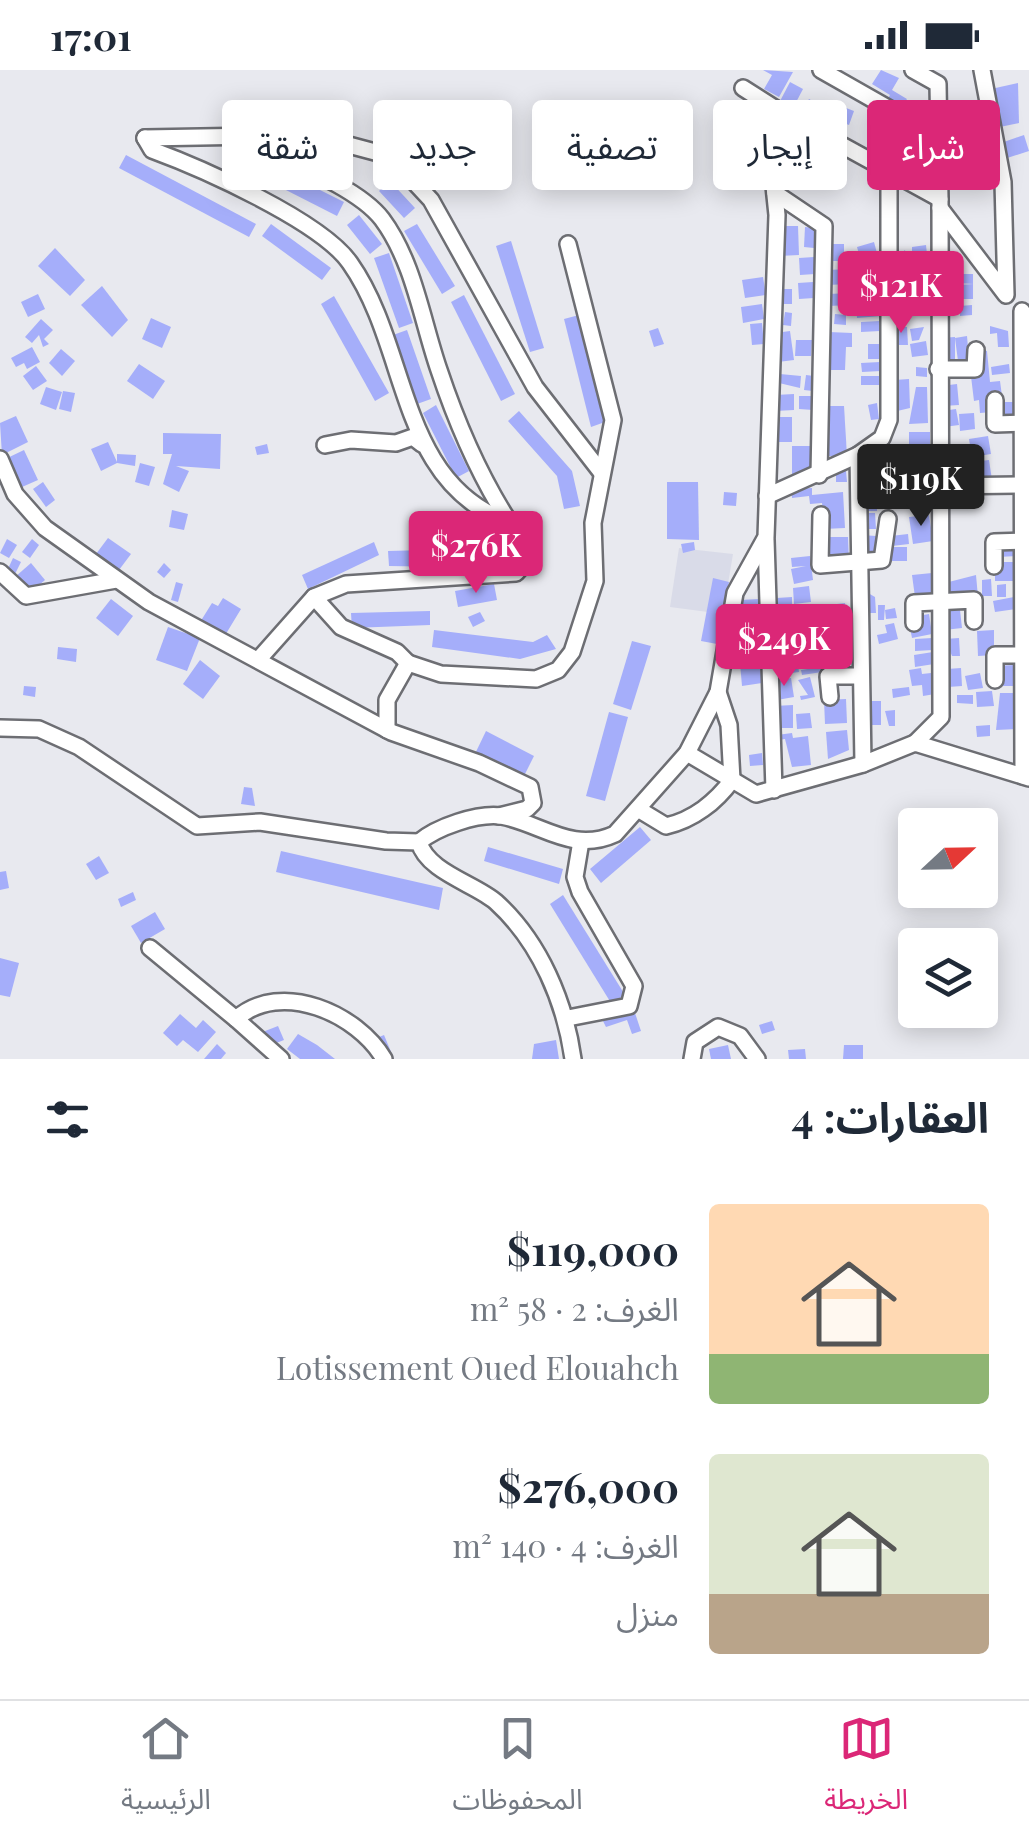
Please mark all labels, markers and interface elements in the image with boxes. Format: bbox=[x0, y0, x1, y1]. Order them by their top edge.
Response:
text: 17:01 bbox=[50, 10, 132, 61]
chip: شقة bbox=[222, 100, 353, 190]
chip: جديد bbox=[373, 100, 512, 190]
chip: تصفية bbox=[532, 100, 693, 190]
chip: إيجار bbox=[713, 100, 847, 190]
chip: شراء bbox=[867, 100, 1000, 190]
pin: $121K bbox=[831, 251, 971, 336]
text: $121K bbox=[860, 262, 942, 305]
pin: $119K bbox=[851, 444, 991, 529]
text: $119K bbox=[879, 455, 963, 498]
pin: $276K bbox=[406, 511, 546, 596]
text: $276K bbox=[431, 522, 521, 565]
pin: $249K bbox=[714, 604, 854, 689]
text: $249K bbox=[738, 615, 830, 658]
north arrow bbox=[898, 808, 998, 908]
map controls bbox=[898, 808, 998, 1028]
button: layers bbox=[898, 928, 998, 1028]
text: العقارات: 4 bbox=[792, 1088, 989, 1144]
icon: filters bbox=[40, 1092, 95, 1147]
text: $119,000 bbox=[507, 1221, 679, 1277]
icon: home bbox=[789, 1244, 909, 1364]
text: الغرف: 2 · 58 m² bbox=[470, 1286, 679, 1329]
text: Lotissement Oued Elouahch bbox=[276, 1345, 679, 1388]
text: $276,000 bbox=[498, 1458, 679, 1514]
icon: home bbox=[789, 1494, 909, 1614]
text: الغرف: 4 · 140 m² bbox=[452, 1523, 679, 1566]
text: منزل bbox=[616, 1591, 679, 1634]
tab: الرئيسية bbox=[121, 1711, 211, 1830]
tab: المحفوظات bbox=[453, 1711, 583, 1830]
tab: الخريطة bbox=[824, 1711, 908, 1830]

